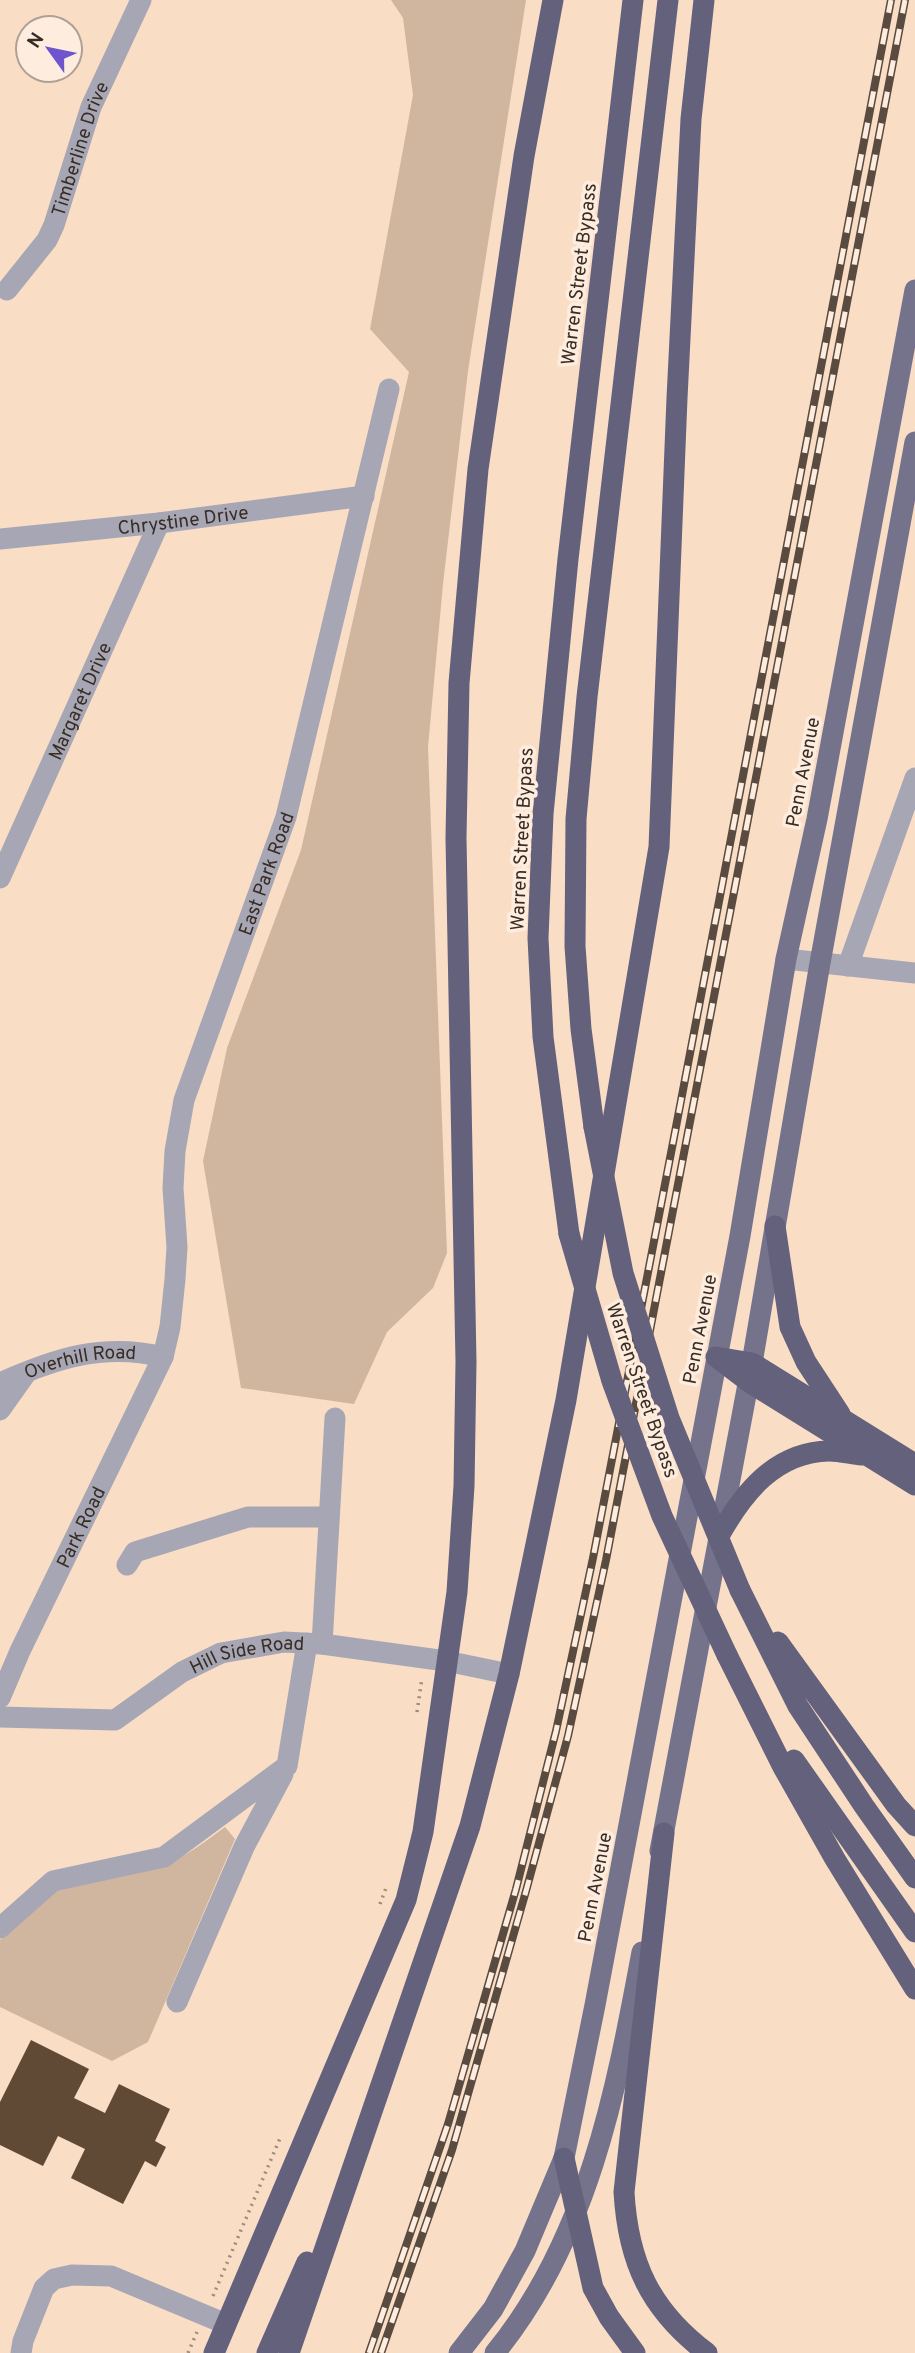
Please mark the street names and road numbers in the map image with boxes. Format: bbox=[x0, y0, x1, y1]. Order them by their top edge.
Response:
street label: Timberline Drive bbox=[47, 78, 115, 220]
street label: Warren Street Bypass bbox=[557, 182, 603, 367]
street label: Chrystine Drive bbox=[117, 501, 250, 541]
street label: Margaret Drive bbox=[44, 639, 118, 764]
street label: Penn Avenue bbox=[782, 715, 826, 829]
street label: Warren Street Bypass bbox=[506, 747, 540, 931]
street label: East Park Road bbox=[234, 809, 301, 939]
street label: Penn Avenue bbox=[679, 1272, 723, 1386]
street label: Warren Street Bypass bbox=[600, 1300, 682, 1481]
street label: Overhill Road bbox=[21, 1341, 137, 1386]
street label: Park Road bbox=[52, 1483, 112, 1573]
street label: Hill Side Road bbox=[186, 1632, 305, 1680]
street label: Penn Avenue bbox=[574, 1830, 618, 1944]

